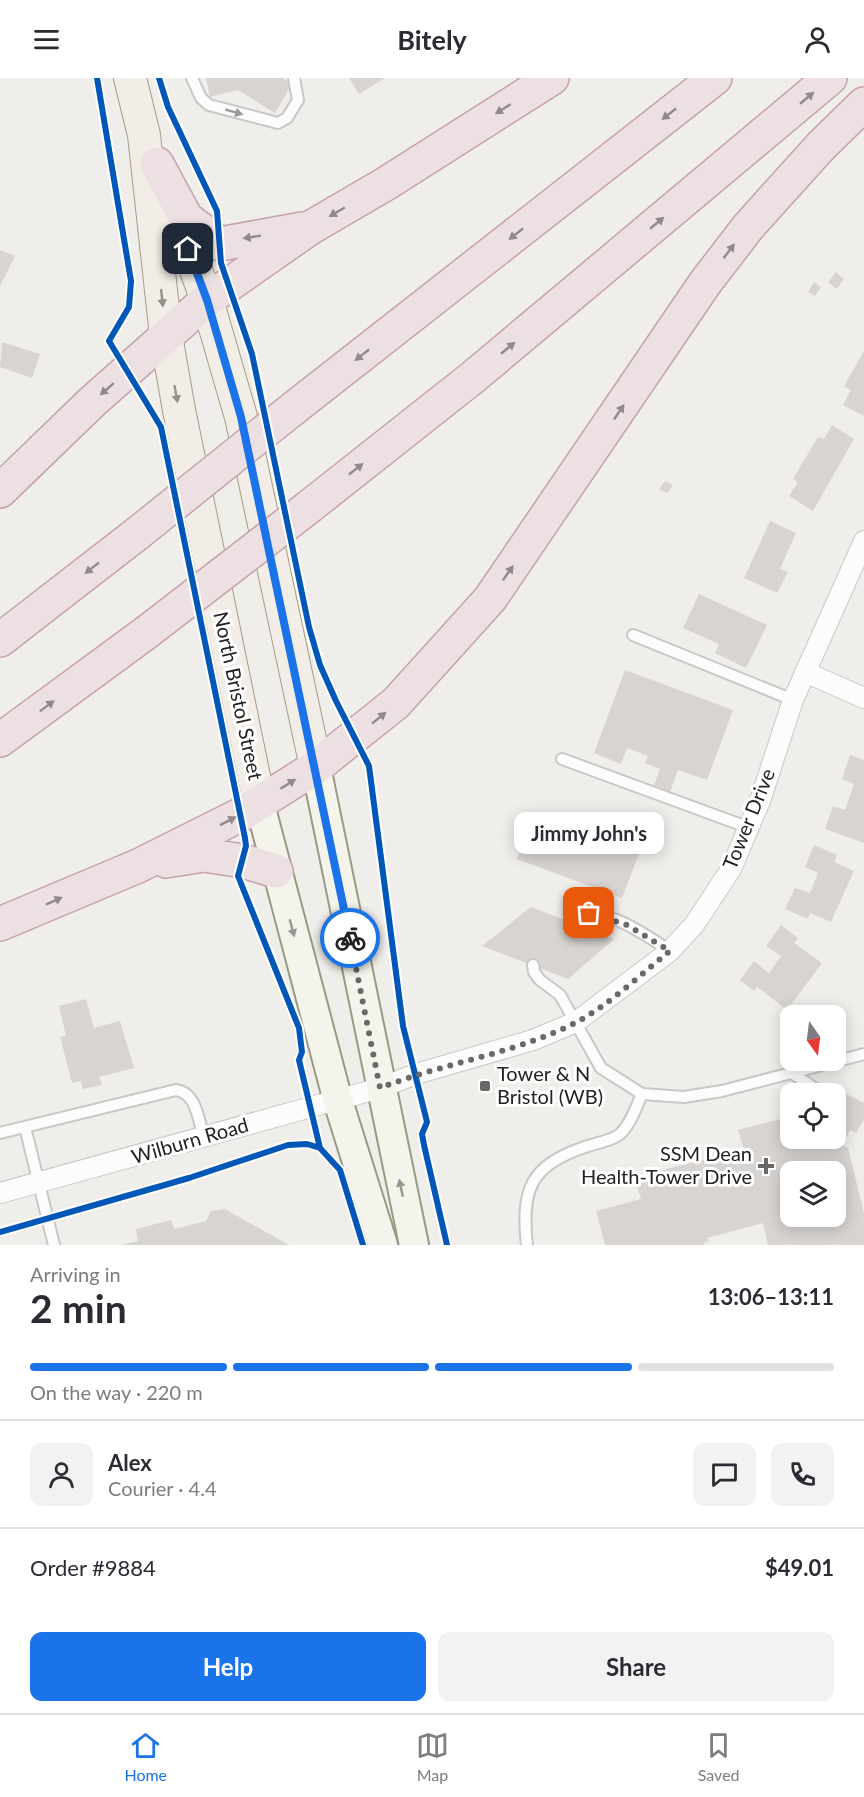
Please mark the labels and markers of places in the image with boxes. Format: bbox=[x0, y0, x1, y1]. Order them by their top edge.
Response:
pin bbox=[162, 223, 213, 274]
callout: Jimmy John's bbox=[514, 811, 664, 853]
pin bbox=[563, 887, 614, 938]
place label: Tower & N Bristol (WB) bbox=[497, 1061, 603, 1108]
marker: Tower & N Bristol (WB) bbox=[478, 1079, 492, 1093]
place label: SSM Dean Health-Tower Drive bbox=[581, 1141, 752, 1188]
marker: SSM Dean Health-Tower Drive bbox=[757, 1157, 775, 1175]

